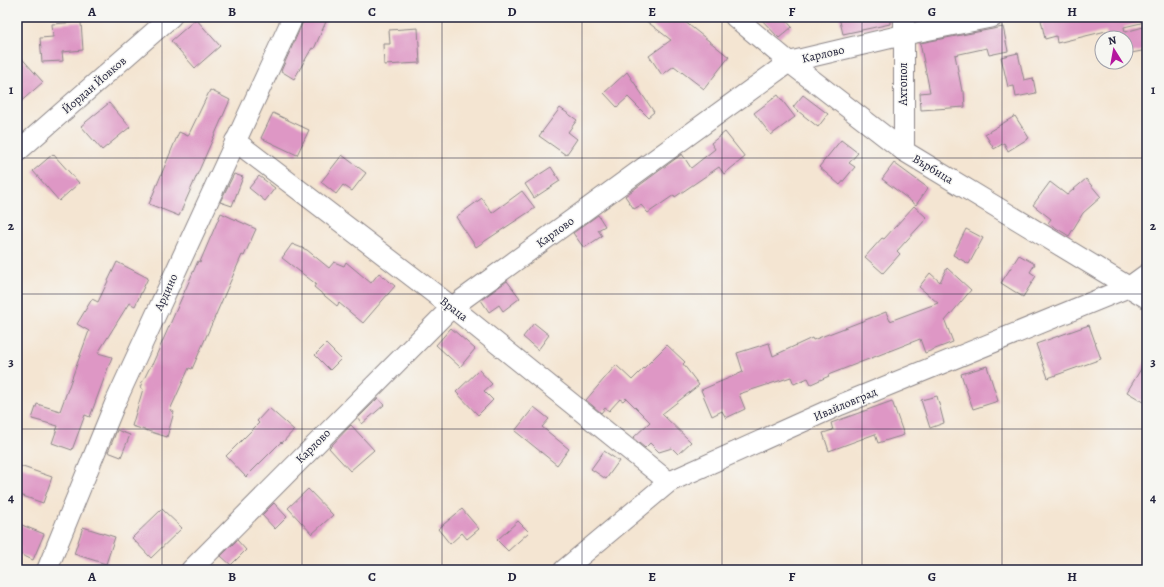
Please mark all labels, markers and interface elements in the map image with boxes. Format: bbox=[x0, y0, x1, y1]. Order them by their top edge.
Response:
text: A bbox=[87, 3, 97, 20]
text: B bbox=[228, 3, 236, 20]
text: C bbox=[368, 3, 376, 20]
text: D bbox=[507, 3, 517, 20]
text: E bbox=[648, 3, 656, 20]
text: F bbox=[789, 3, 796, 20]
text: G bbox=[928, 3, 936, 20]
text: H bbox=[1067, 3, 1077, 20]
north arrow bbox=[1094, 30, 1134, 70]
text: N bbox=[1107, 33, 1118, 49]
street label: Карлово bbox=[800, 41, 846, 67]
street label: Йордан Йовков bbox=[58, 52, 130, 117]
street label: Ахтопол bbox=[895, 62, 911, 107]
text: 1 bbox=[9, 81, 14, 98]
text: 1 bbox=[1151, 81, 1156, 98]
street label: Върбица bbox=[910, 151, 957, 188]
street label: Карлово bbox=[533, 213, 577, 251]
text: 2 bbox=[8, 217, 15, 234]
text: 2 bbox=[1150, 217, 1157, 234]
street label: Ардино bbox=[150, 271, 182, 314]
street label: Враца bbox=[437, 293, 472, 325]
text: 3 bbox=[8, 353, 14, 370]
text: 3 bbox=[1150, 353, 1156, 370]
street label: Ивайловград bbox=[811, 383, 879, 425]
street label: Карлово bbox=[292, 425, 334, 467]
text: 4 bbox=[8, 489, 14, 506]
text: 4 bbox=[1150, 489, 1156, 506]
text: A bbox=[87, 568, 97, 585]
text: B bbox=[228, 568, 236, 585]
text: C bbox=[368, 568, 376, 585]
text: D bbox=[507, 568, 517, 585]
text: E bbox=[648, 568, 656, 585]
text: F bbox=[789, 568, 796, 585]
text: G bbox=[928, 568, 936, 585]
text: H bbox=[1067, 568, 1077, 585]

